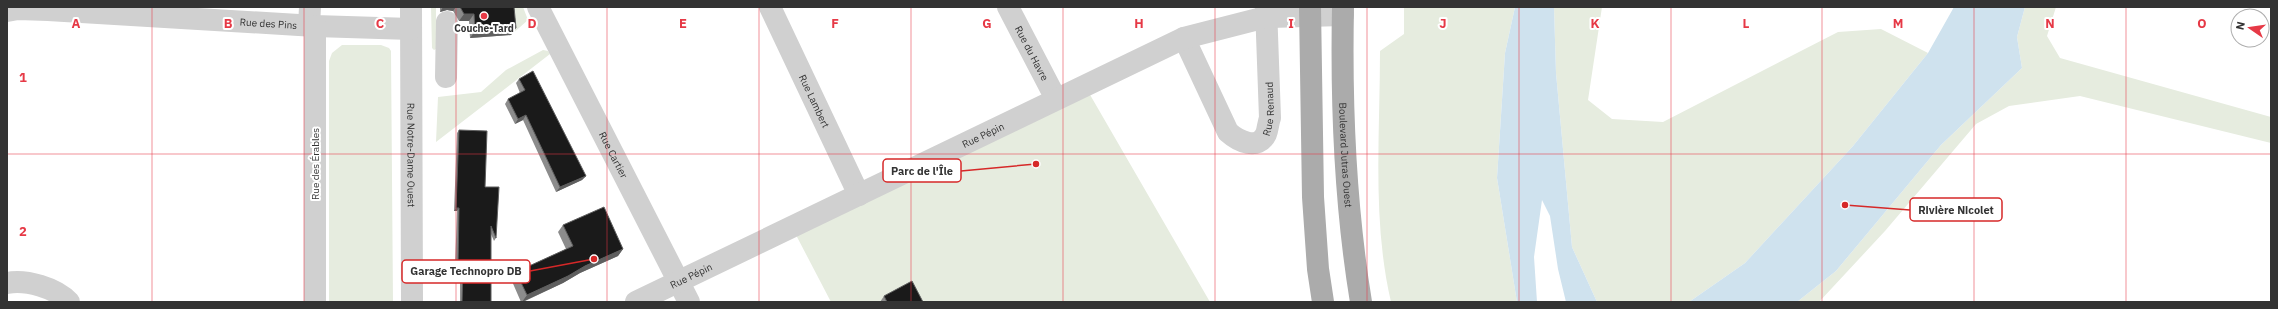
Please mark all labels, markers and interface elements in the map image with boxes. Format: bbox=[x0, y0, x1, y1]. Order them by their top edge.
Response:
north arrow bbox=[2230, 8, 2270, 48]
marker: Couche-Tard bbox=[479, 11, 489, 21]
text: A bbox=[72, 15, 81, 32]
text: B bbox=[224, 15, 233, 32]
street label: Rue des Pins bbox=[239, 15, 298, 31]
text: C bbox=[376, 15, 385, 32]
text: D bbox=[527, 15, 537, 32]
text: E bbox=[679, 15, 687, 32]
text: F bbox=[831, 15, 839, 32]
text: G bbox=[982, 15, 992, 32]
text: H bbox=[1134, 15, 1144, 32]
text: I bbox=[1288, 15, 1294, 32]
text: J bbox=[1439, 15, 1447, 32]
text: K bbox=[1590, 15, 1600, 32]
text: L bbox=[1743, 15, 1750, 32]
text: M bbox=[1893, 15, 1903, 32]
text: N bbox=[2045, 15, 2055, 32]
text: O bbox=[2197, 15, 2207, 32]
text: N bbox=[2233, 20, 2248, 31]
place label: Couche-Tard bbox=[454, 22, 514, 35]
street label: Rue du Havre bbox=[1012, 23, 1052, 83]
text: 1 bbox=[19, 69, 27, 86]
street label: Rue Lambert bbox=[796, 72, 833, 130]
street label: Rue Renaud bbox=[1259, 82, 1277, 138]
street label: Boulevard Jutras Ouest bbox=[1337, 102, 1356, 208]
street label: Rue Notre-Dame Ouest bbox=[405, 103, 418, 208]
street label: Rue Pépin bbox=[960, 119, 1006, 151]
street label: Rue des Érables bbox=[309, 128, 322, 200]
street label: Rue Cartier bbox=[596, 129, 631, 180]
callout: Parc de l'Île bbox=[883, 159, 961, 182]
text: Parc de l'Île bbox=[891, 164, 953, 178]
callout: Rivière Nicolet bbox=[1910, 198, 2002, 221]
text: Rivière Nicolet bbox=[1918, 203, 1994, 217]
text: 2 bbox=[19, 223, 27, 240]
callout: Garage Technopro DB bbox=[402, 260, 530, 283]
street label: Rue Pépin bbox=[668, 260, 714, 291]
text: Garage Technopro DB bbox=[410, 264, 522, 278]

